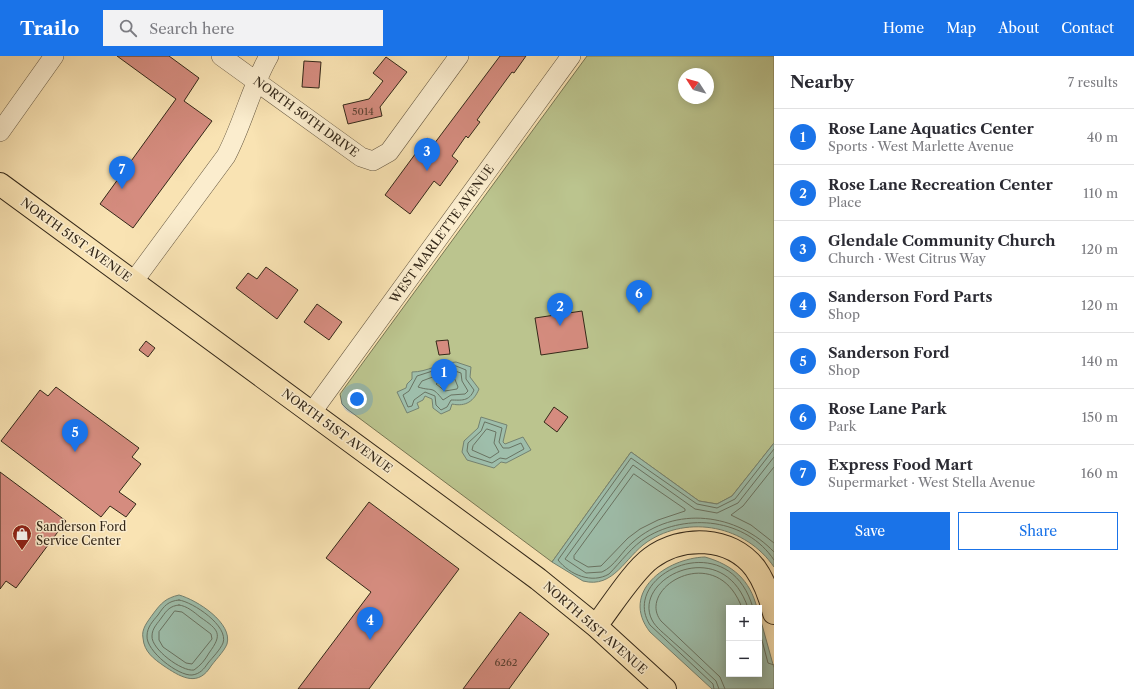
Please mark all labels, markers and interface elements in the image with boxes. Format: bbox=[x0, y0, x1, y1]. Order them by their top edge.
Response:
search box bbox=[103, 10, 383, 46]
text: Trailo bbox=[20, 17, 79, 40]
icon: search bbox=[117, 17, 139, 39]
text: Search here bbox=[149, 19, 234, 38]
text: Home bbox=[883, 19, 924, 37]
text: Map bbox=[946, 19, 976, 37]
text: About bbox=[998, 19, 1039, 37]
text: Contact bbox=[1061, 19, 1114, 37]
north arrow bbox=[678, 68, 714, 104]
text: Nearby bbox=[790, 72, 854, 92]
street label: NORTH 50TH DRIVE bbox=[250, 73, 362, 160]
text: 7 results bbox=[1068, 74, 1118, 90]
house number: 5014 bbox=[352, 105, 374, 118]
text: Rose Lane Aquatics Center bbox=[828, 119, 1034, 138]
text: 1 bbox=[800, 129, 806, 145]
text: 40 m bbox=[1087, 129, 1118, 145]
pin: 3 bbox=[414, 138, 440, 171]
text: Sports · West Marlette Avenue bbox=[828, 138, 1014, 154]
pin: 7 bbox=[109, 156, 135, 189]
street label: WEST MARLETTE AVENUE bbox=[386, 161, 497, 307]
text: Rose Lane Recreation Center bbox=[828, 175, 1053, 194]
text: 2 bbox=[799, 185, 807, 201]
text: 110 m bbox=[1083, 185, 1118, 201]
street label: NORTH 51ST AVENUE bbox=[18, 194, 135, 285]
text: Place bbox=[828, 194, 861, 210]
text: Glendale Community Church bbox=[828, 231, 1055, 250]
text: 3 bbox=[799, 241, 807, 257]
text: 120 m bbox=[1081, 241, 1118, 257]
text: Church · West Citrus Way bbox=[828, 250, 986, 266]
pin: 6 bbox=[626, 280, 652, 313]
text: Sanderson Ford Parts bbox=[828, 287, 992, 306]
pin: 2 bbox=[547, 293, 573, 326]
text: 4 bbox=[799, 297, 807, 313]
text: 120 m bbox=[1081, 297, 1118, 313]
text: Shop bbox=[828, 306, 860, 322]
text: Sanderson Ford bbox=[828, 343, 950, 362]
text: 5 bbox=[799, 353, 807, 369]
text: 140 m bbox=[1081, 353, 1118, 369]
pin: 1 bbox=[431, 359, 457, 392]
text: Shop bbox=[828, 362, 860, 378]
street label: NORTH 51ST AVENUE bbox=[279, 385, 396, 476]
your location bbox=[347, 389, 367, 409]
text: Rose Lane Park bbox=[828, 399, 947, 418]
text: 6 bbox=[799, 409, 807, 425]
text: 150 m bbox=[1082, 409, 1118, 425]
text: Park bbox=[828, 418, 856, 434]
pin: 5 bbox=[62, 419, 88, 452]
text: Express Food Mart bbox=[828, 455, 973, 474]
text: 7 bbox=[800, 465, 806, 481]
text: 160 m bbox=[1081, 465, 1118, 481]
text: Supermarket · West Stella Avenue bbox=[828, 474, 1035, 490]
button: Save bbox=[790, 512, 950, 550]
button: Share bbox=[958, 512, 1118, 550]
place label: Sanderson Ford Service Center bbox=[36, 519, 127, 548]
shop icon: Sanderson Ford Service Center bbox=[11, 523, 33, 551]
street label: NORTH 51ST AVENUE bbox=[540, 578, 650, 677]
map controls bbox=[726, 605, 762, 677]
button: + bbox=[726, 605, 762, 641]
pin: 4 bbox=[357, 607, 383, 640]
button: − bbox=[726, 641, 762, 677]
house number: 6262 bbox=[494, 656, 518, 669]

